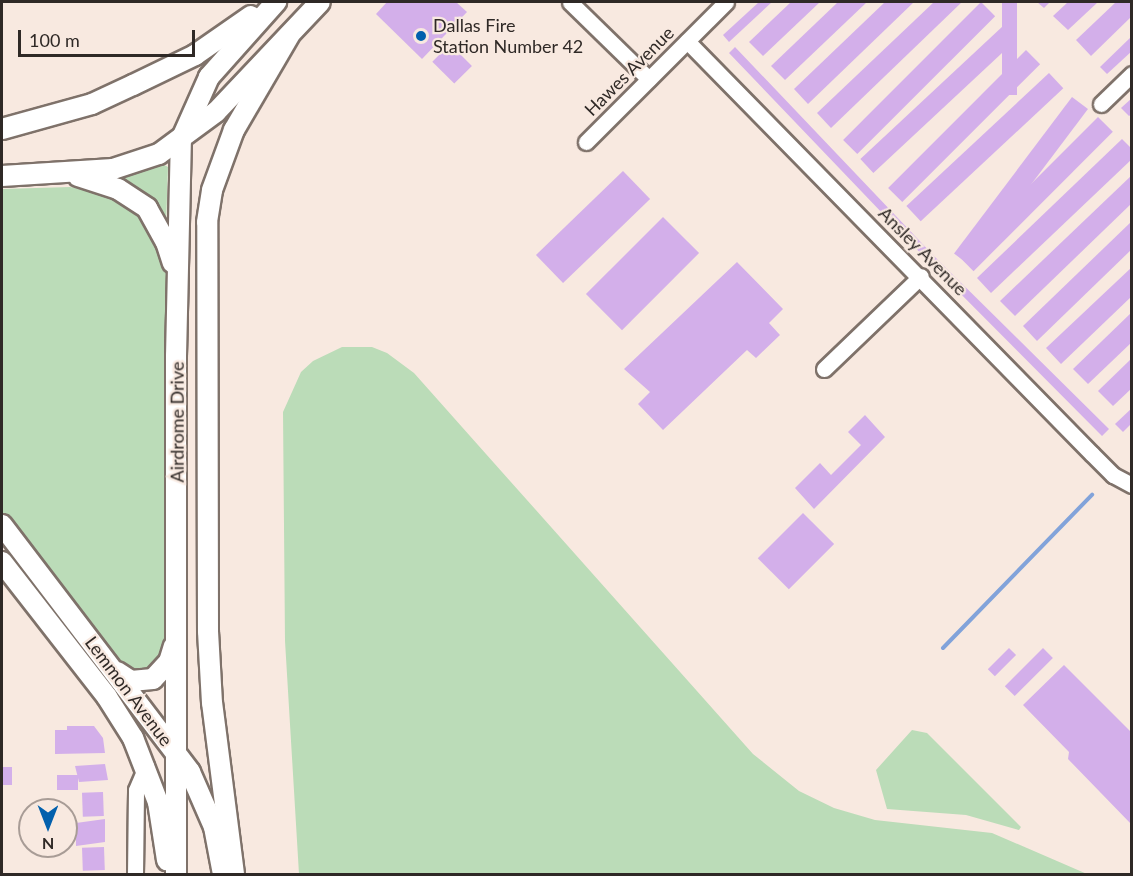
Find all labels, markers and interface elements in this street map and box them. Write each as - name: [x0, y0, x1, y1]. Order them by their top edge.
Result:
- place label: Dallas Fire Station Number 42: [433, 15, 584, 57]
- scale bar: [21, 18, 198, 56]
- street label: Hawes Avenue: [580, 22, 678, 120]
- text: 100 m: [29, 29, 80, 51]
- marker: Dallas Fire Station Number 42: [414, 29, 428, 43]
- street label: Ansley Avenue: [874, 202, 972, 300]
- street label: Airdrome Drive: [166, 362, 188, 482]
- street label: Lemmon Avenue: [81, 632, 177, 750]
- north arrow: [18, 798, 78, 858]
- text: N: [42, 835, 54, 854]

